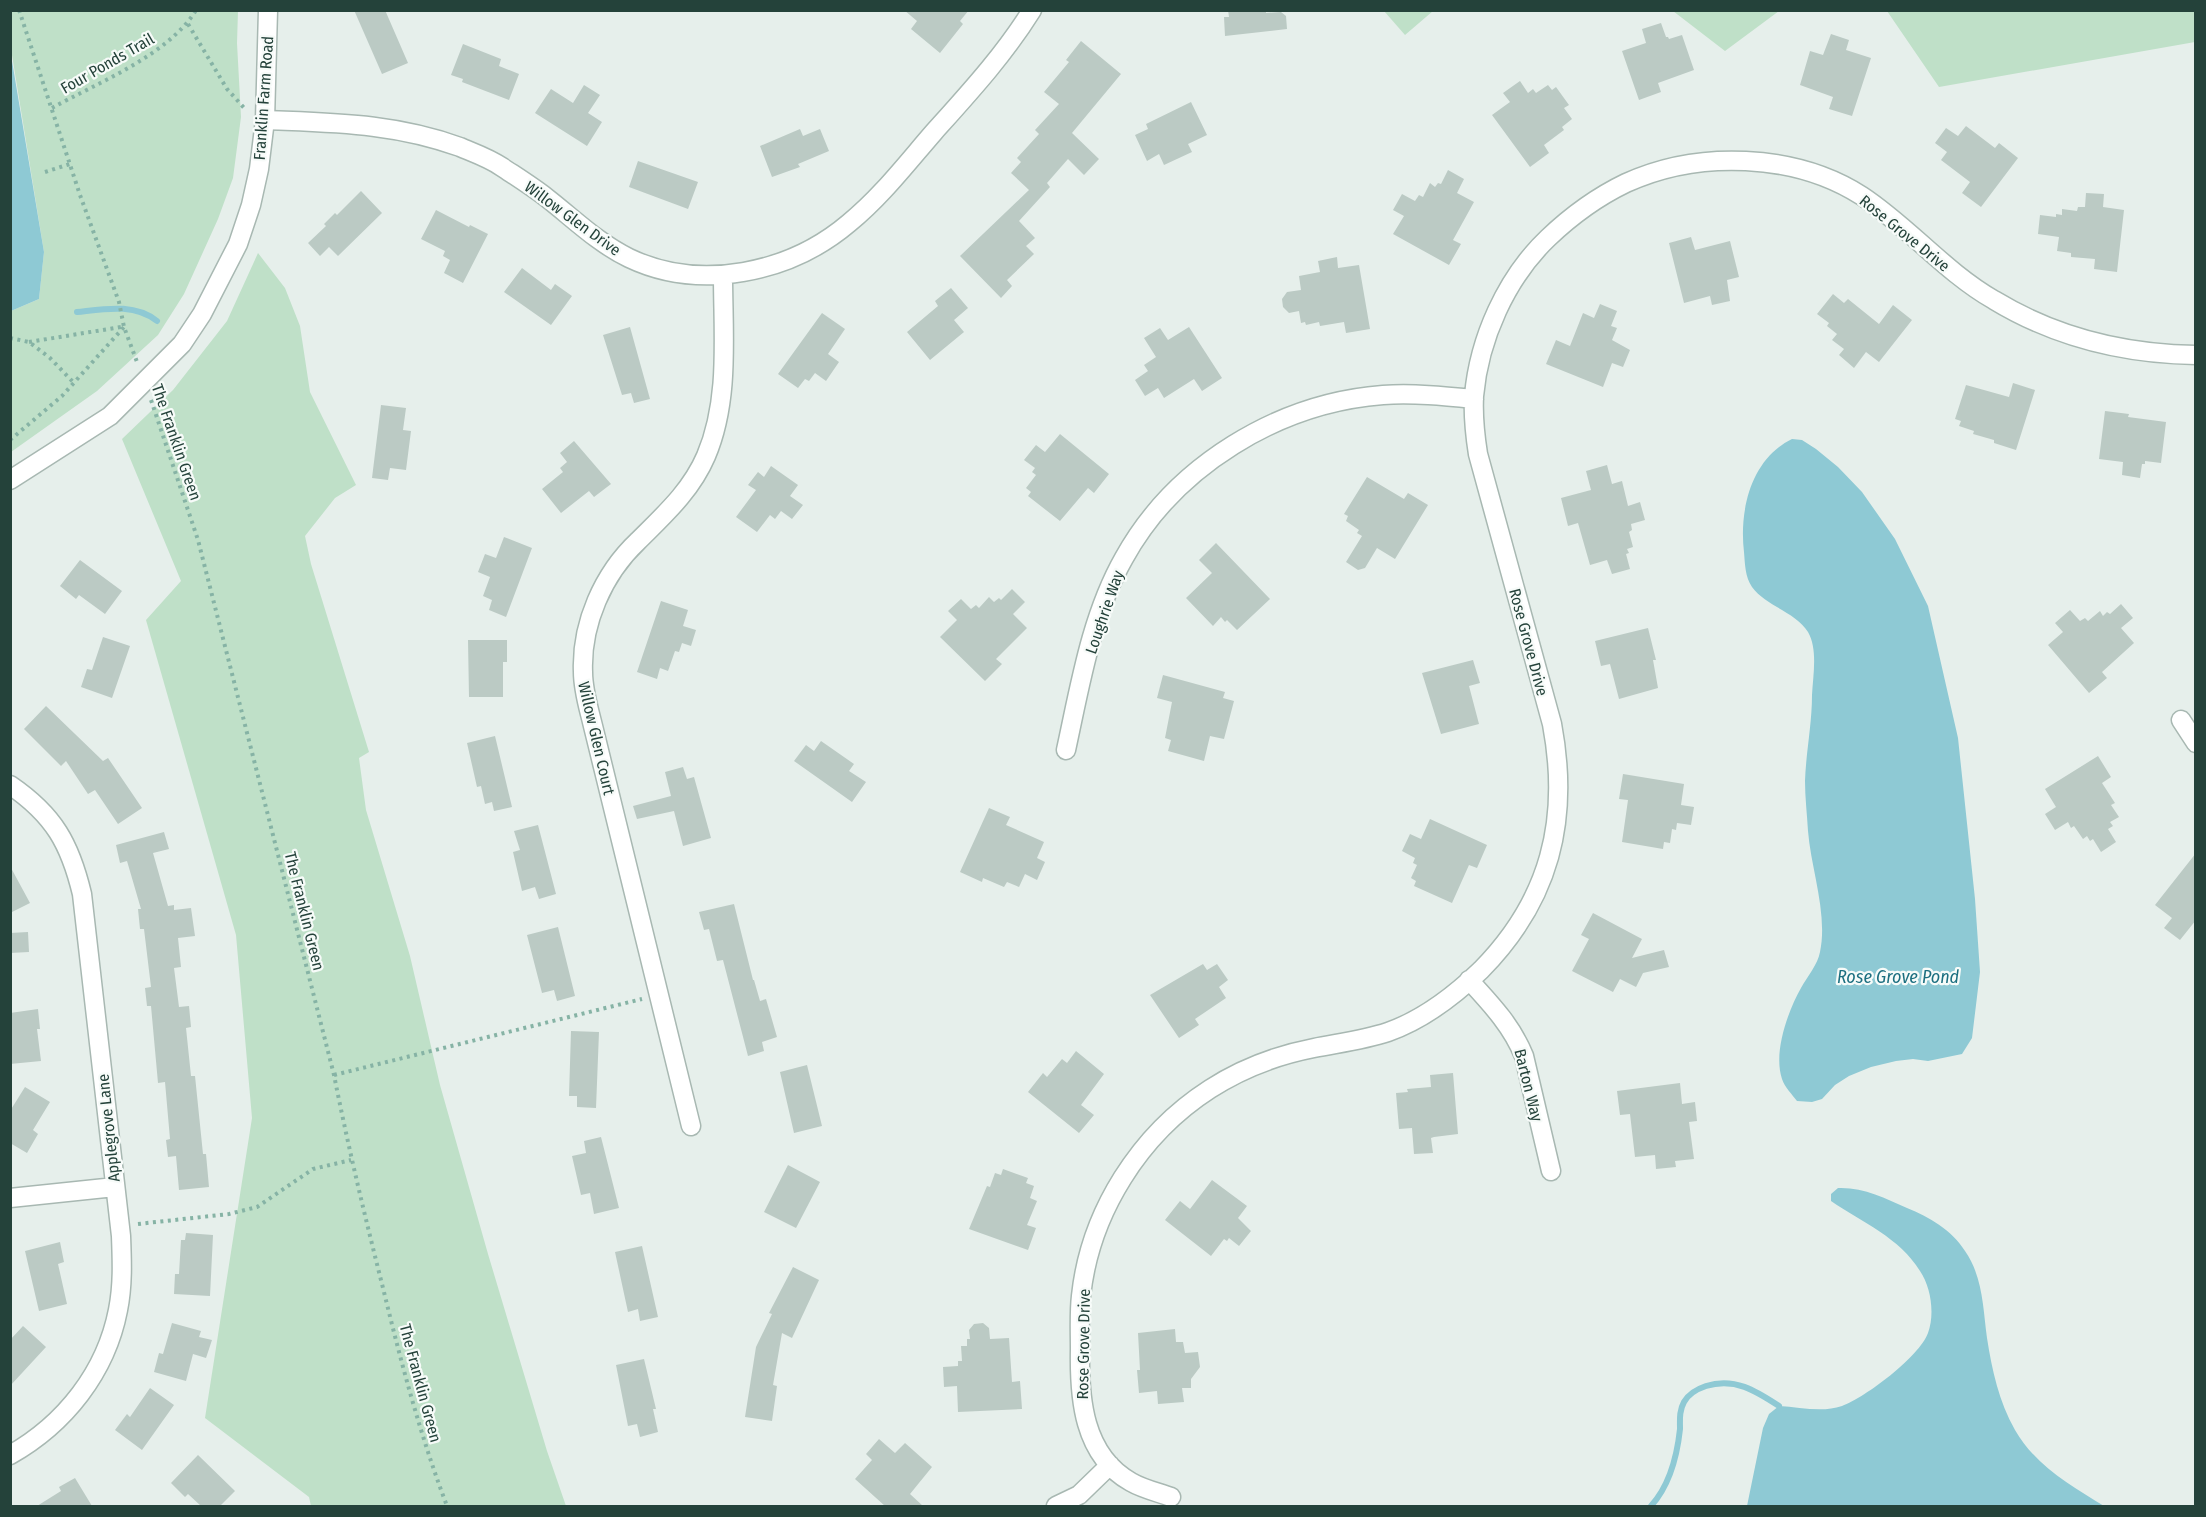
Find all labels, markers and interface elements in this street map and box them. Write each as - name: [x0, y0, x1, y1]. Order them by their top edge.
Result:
- street label: Four Ponds Trail: [57, 29, 157, 98]
- street label: Franklin Farm Road: [250, 35, 277, 161]
- street label: Willow Glen Drive: [521, 177, 625, 260]
- street label: Rose Grove Drive: [1856, 191, 1954, 276]
- street label: The Franklin Green: [148, 382, 205, 503]
- street label: Loughrie Way: [1081, 567, 1128, 656]
- street label: Rose Grove Drive: [1505, 586, 1552, 698]
- street label: Willow Glen Court: [574, 680, 619, 797]
- street label: The Franklin Green: [281, 850, 328, 972]
- water label: Rose Grove Pond: [1837, 966, 1960, 988]
- street label: Barton Way: [1510, 1047, 1547, 1124]
- street label: Applegrove Lane: [93, 1073, 124, 1183]
- street label: Rose Grove Drive: [1073, 1288, 1094, 1399]
- street label: The Franklin Green: [396, 1322, 445, 1444]

